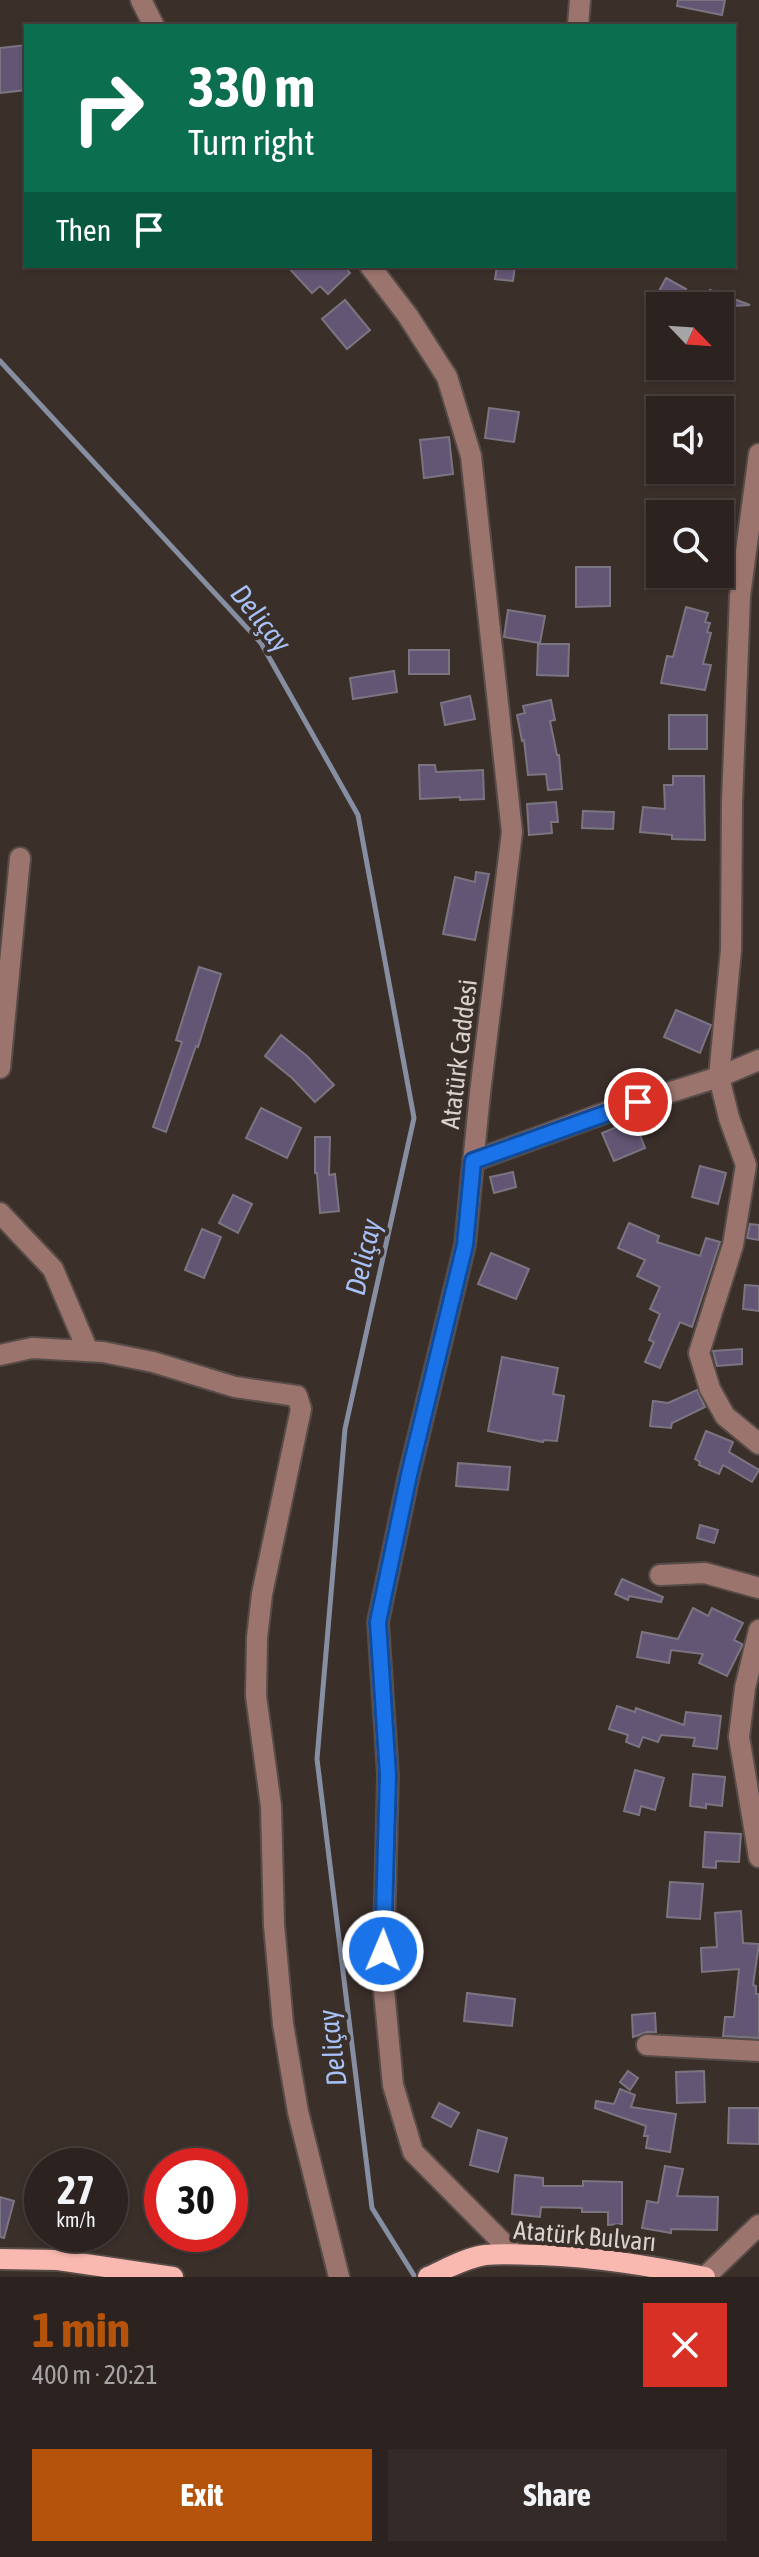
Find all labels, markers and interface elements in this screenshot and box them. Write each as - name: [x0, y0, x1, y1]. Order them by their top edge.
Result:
- text: 330 m: [188, 55, 315, 119]
- icon: right: [56, 56, 160, 160]
- text: Turn right: [188, 121, 315, 163]
- icon: arrive: [127, 208, 171, 252]
- text: Then: [56, 213, 111, 247]
- north arrow: [646, 292, 734, 380]
- map controls: [646, 292, 734, 588]
- button: sound: [646, 396, 734, 484]
- button: search: [646, 500, 734, 588]
- water label: Deliçay: [224, 578, 298, 658]
- street label: Atatürk Caddesi: [435, 978, 483, 1130]
- pin: [604, 1068, 672, 1136]
- icon: arrive: [616, 1080, 660, 1124]
- water label: Deliçay: [339, 1215, 387, 1298]
- position arrow: [341, 1909, 425, 1993]
- water label: Deliçay: [311, 2007, 353, 2088]
- speed limit sign: 30: [144, 2148, 248, 2252]
- text: 27: [57, 2167, 95, 2212]
- text: km/h: [56, 2208, 96, 2231]
- street label: Atatürk Bulvarı: [513, 2215, 657, 2257]
- text: 1 min: [32, 2302, 130, 2357]
- button: close: [643, 2303, 727, 2387]
- text: 400 m · 20:21: [32, 2360, 158, 2390]
- button: Exit: [32, 2449, 372, 2541]
- button: Share: [388, 2449, 727, 2541]

